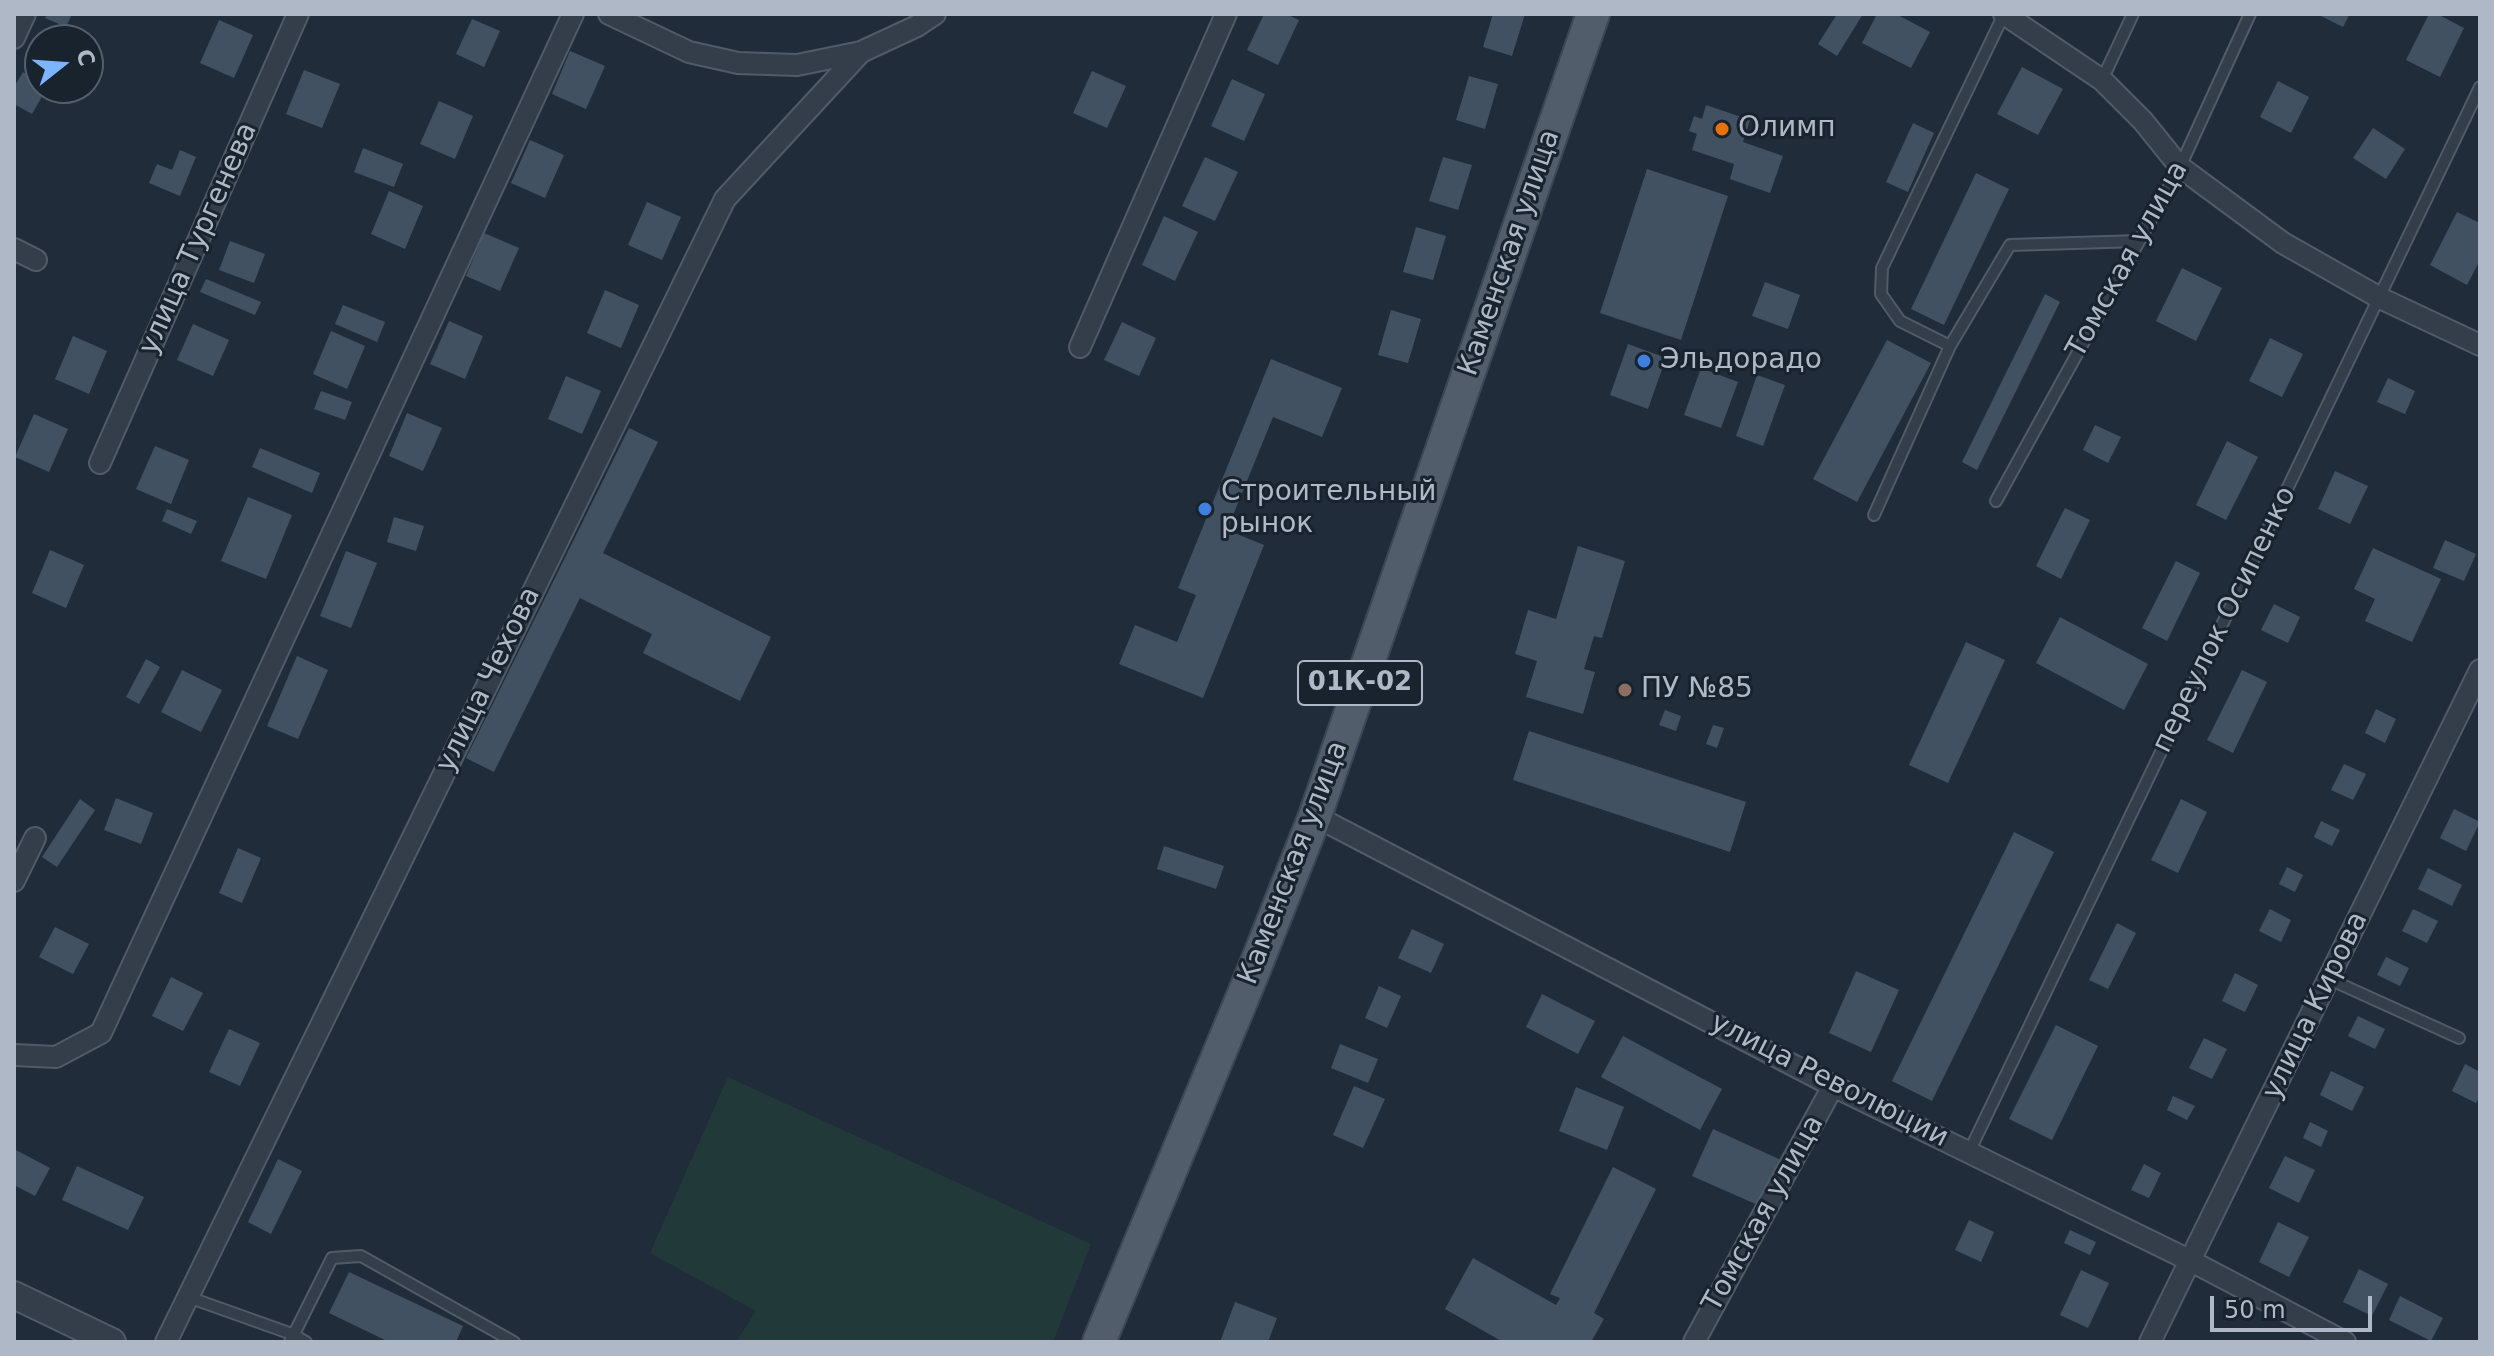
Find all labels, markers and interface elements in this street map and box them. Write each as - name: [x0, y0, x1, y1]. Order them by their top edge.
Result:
- north arrow: [24, 24, 104, 104]
- text: С: [71, 46, 100, 69]
- place label: Олимп: [1738, 112, 1836, 146]
- street label: улица Тургенева: [133, 118, 265, 360]
- marker: Олимп: [1713, 120, 1731, 138]
- street label: Каменская улица: [1452, 126, 1568, 380]
- street label: Томская улица: [2060, 156, 2196, 364]
- place label: Эльдорадо: [1660, 344, 1822, 378]
- marker: Эльдорадо: [1635, 352, 1653, 370]
- place label: Строительный рынок: [1221, 476, 1437, 542]
- street label: переулок Осипенко: [2146, 482, 2304, 758]
- marker: Строительный рынок: [1196, 500, 1214, 518]
- street label: улица Чехова: [430, 582, 548, 778]
- road number: 01К-02: [1298, 661, 1422, 705]
- place label: ПУ №85: [1641, 673, 1753, 707]
- marker: ПУ №85: [1616, 681, 1634, 699]
- street label: Каменская улица: [1232, 737, 1356, 989]
- street label: улица Кирова: [2256, 907, 2376, 1105]
- street label: улица Революции: [1704, 1006, 1954, 1156]
- street label: Томская улица: [1696, 1110, 1832, 1318]
- scale bar: [2214, 1280, 2376, 1330]
- text: 50 m: [2224, 1296, 2286, 1324]

